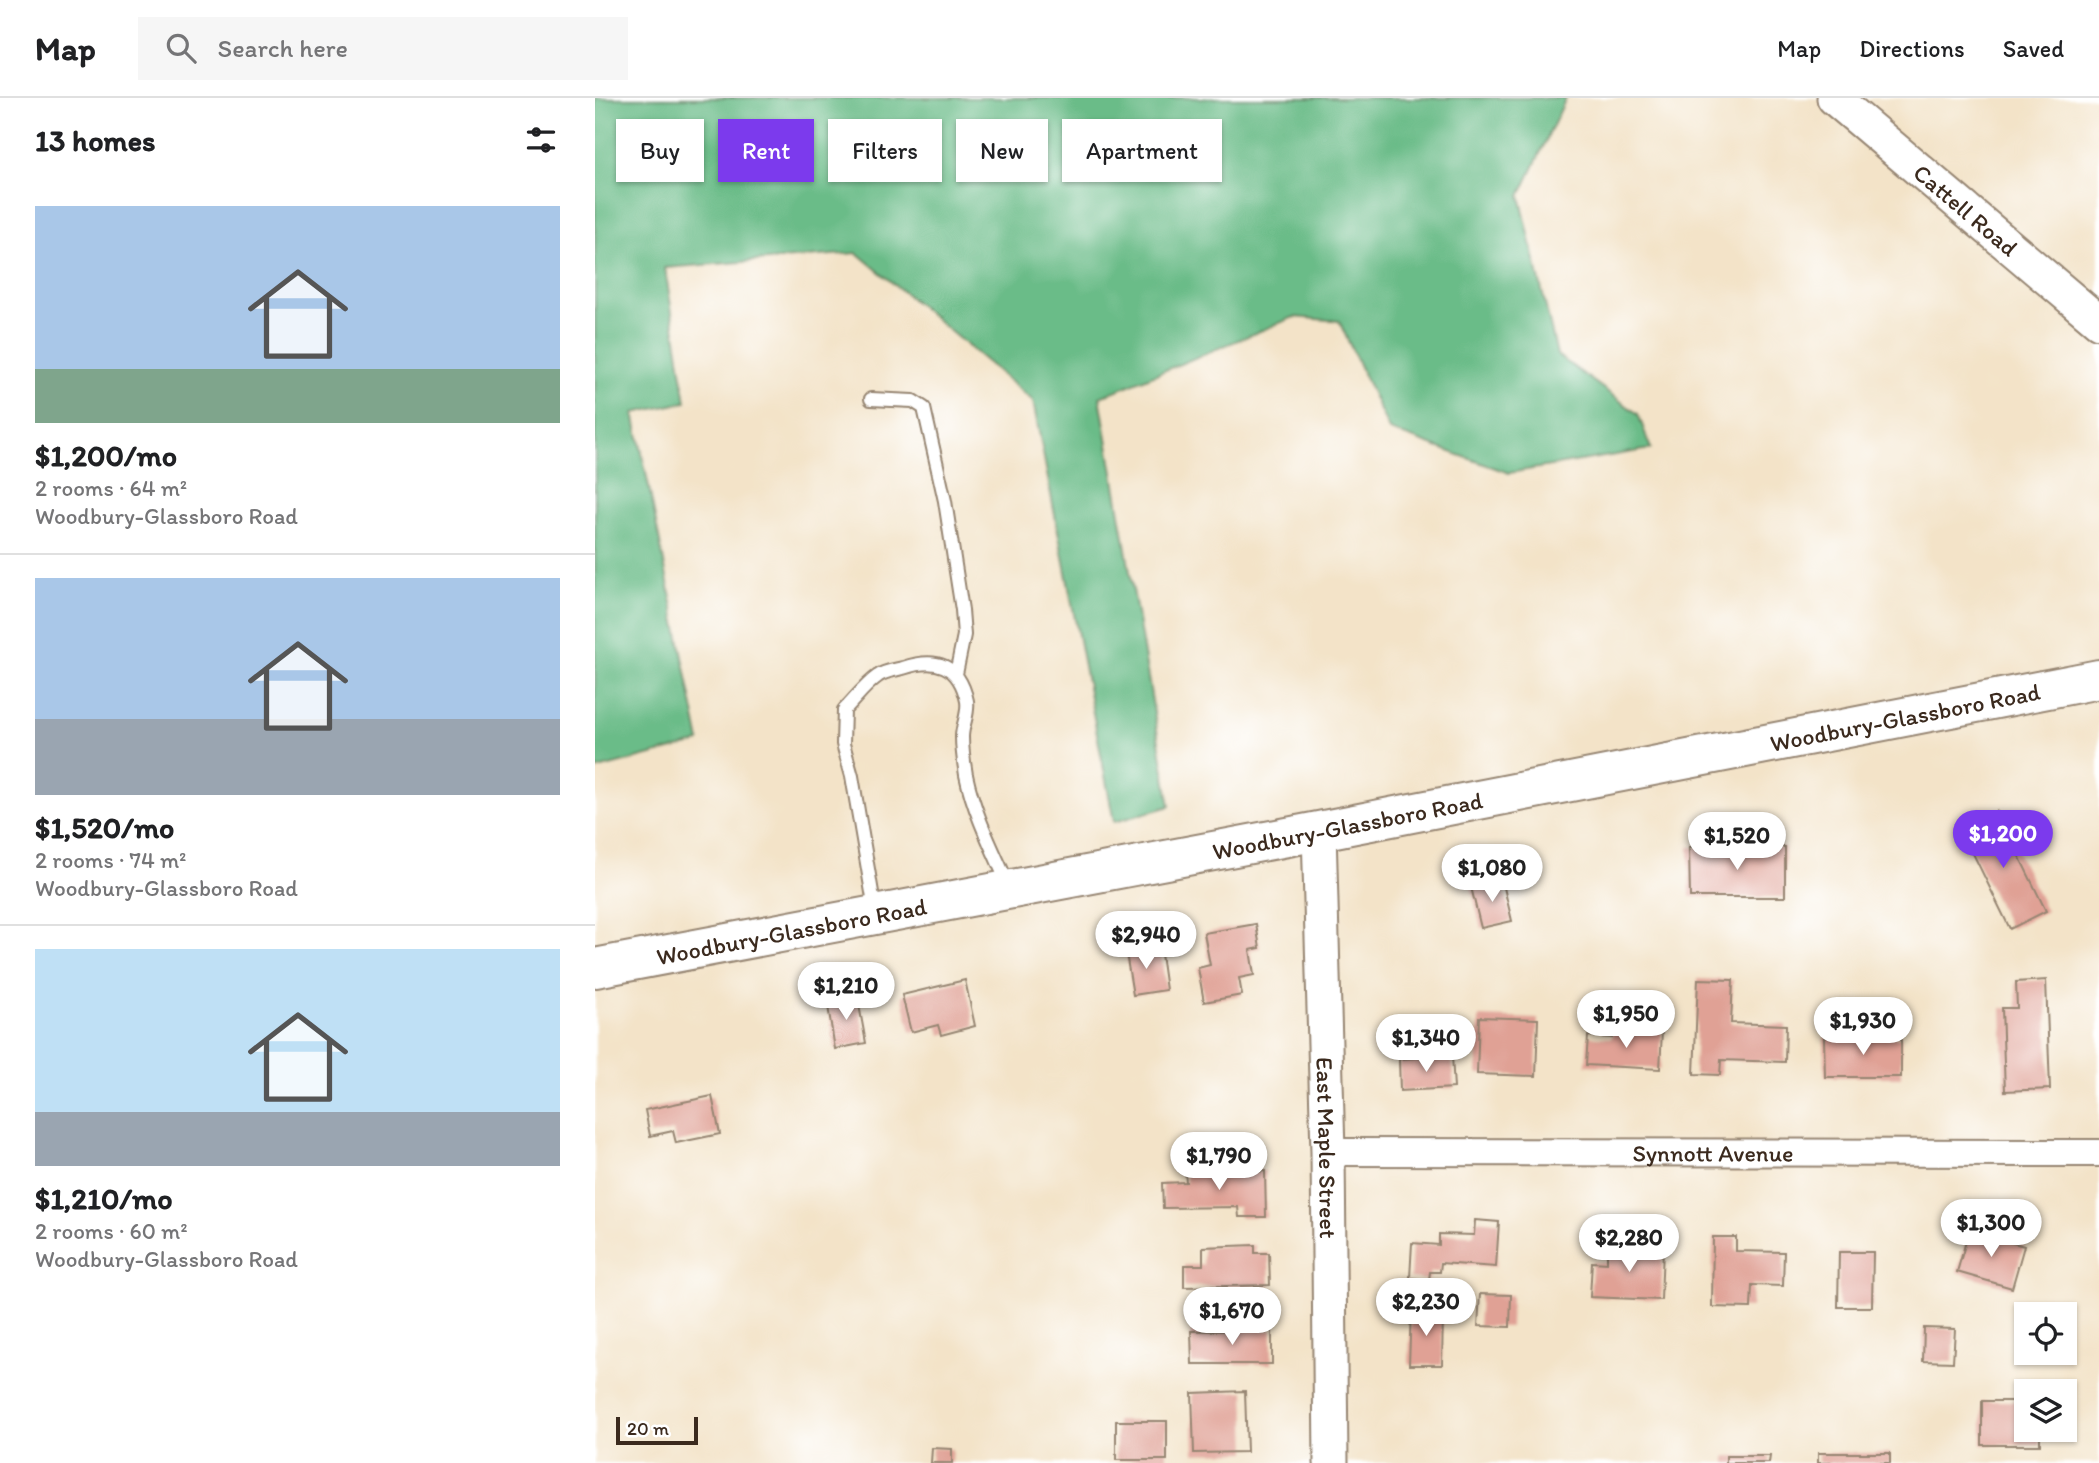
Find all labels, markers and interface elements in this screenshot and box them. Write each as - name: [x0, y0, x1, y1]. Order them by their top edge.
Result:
- search box: [138, 17, 628, 80]
- text: Map: [35, 29, 96, 68]
- icon: search: [162, 29, 200, 67]
- text: Search here: [218, 32, 348, 64]
- text: Map: [1777, 34, 1821, 63]
- text: Directions: [1859, 34, 1965, 63]
- text: Saved: [2003, 34, 2064, 63]
- chip: Buy: [616, 119, 704, 182]
- chip: Rent: [718, 119, 814, 182]
- chip: Filters: [828, 119, 942, 182]
- chip: New: [956, 119, 1048, 182]
- chip: Apartment: [1062, 119, 1222, 182]
- icon: filters: [522, 121, 560, 159]
- text: 13 homes: [35, 122, 155, 159]
- street label: Cattell Road: [1908, 157, 2024, 262]
- icon: home: [235, 251, 361, 377]
- text: $1,200/mo: [35, 437, 177, 474]
- text: 2 rooms · 64 m²: [35, 474, 187, 502]
- text: Woodbury-Glassboro Road: [35, 502, 298, 530]
- icon: home: [235, 623, 361, 749]
- street label: Woodbury-Glassboro Road: [1768, 676, 2043, 757]
- street label: Woodbury-Glassboro Road: [1210, 785, 1485, 865]
- text: $1,520/mo: [35, 809, 174, 846]
- pin: $1,200: [1946, 810, 2060, 870]
- pin: $1,520: [1680, 812, 1794, 872]
- text: $1,200: [1969, 819, 2037, 847]
- text: $1,520: [1704, 821, 1770, 849]
- pin: $1,080: [1435, 844, 1549, 904]
- text: 2 rooms · 74 m²: [35, 846, 187, 874]
- text: $1,080: [1458, 853, 1526, 881]
- text: Woodbury-Glassboro Road: [35, 874, 298, 902]
- street label: Woodbury-Glassboro Road: [654, 891, 929, 971]
- pin: $2,940: [1089, 912, 1203, 971]
- text: $2,940: [1111, 920, 1181, 948]
- pin: $1,210: [789, 962, 903, 1022]
- text: $1,210: [814, 971, 878, 999]
- pin: $1,950: [1569, 990, 1683, 1050]
- icon: home: [235, 994, 361, 1120]
- pin: $1,930: [1806, 998, 1920, 1057]
- text: $1,950: [1593, 999, 1659, 1027]
- text: $1,930: [1830, 1006, 1896, 1034]
- pin: $1,340: [1369, 1014, 1483, 1074]
- text: $1,340: [1392, 1023, 1460, 1051]
- street label: East Maple Street: [1311, 1057, 1343, 1239]
- pin: $1,790: [1162, 1132, 1276, 1192]
- street label: Synnott Avenue: [1632, 1138, 1794, 1167]
- text: $1,790: [1186, 1141, 1252, 1169]
- text: $1,210/mo: [35, 1180, 173, 1217]
- pin: $1,300: [1934, 1200, 2048, 1259]
- text: $1,300: [1957, 1208, 2025, 1236]
- pin: $2,280: [1572, 1214, 1686, 1274]
- text: 2 rooms · 60 m²: [35, 1217, 188, 1245]
- text: $2,280: [1595, 1223, 1663, 1251]
- text: Woodbury-Glassboro Road: [35, 1245, 298, 1273]
- pin: $2,230: [1369, 1278, 1483, 1338]
- text: $2,230: [1392, 1287, 1460, 1315]
- pin: $1,670: [1175, 1288, 1289, 1347]
- text: $1,670: [1199, 1296, 1265, 1324]
- map controls: [2014, 1302, 2077, 1442]
- button: locate: [2014, 1302, 2077, 1365]
- button: layers: [2014, 1379, 2077, 1442]
- scale bar: [616, 1414, 698, 1446]
- text: 20 m: [627, 1417, 669, 1440]

